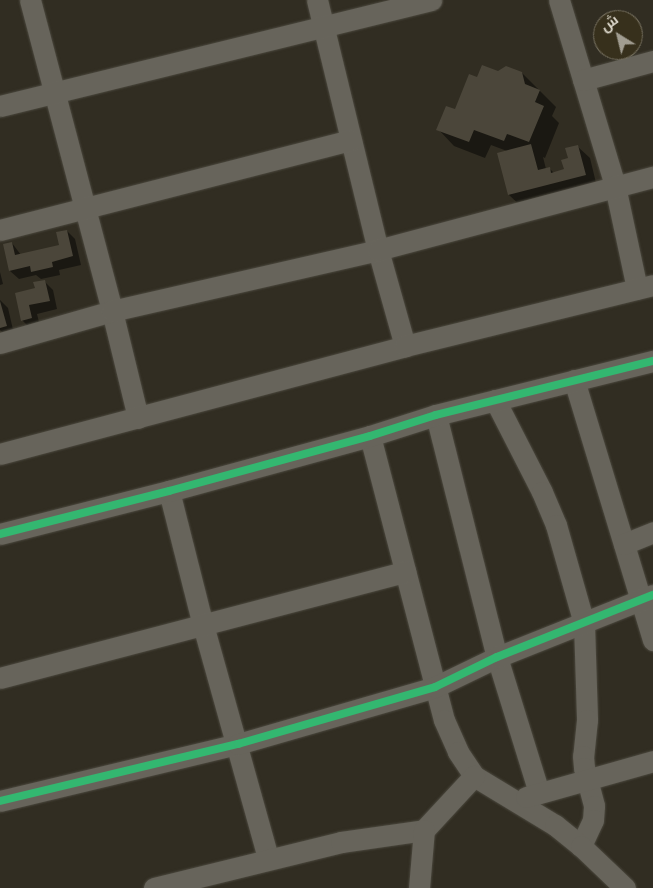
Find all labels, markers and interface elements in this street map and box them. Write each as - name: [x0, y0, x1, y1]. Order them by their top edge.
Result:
- north arrow: [593, 10, 643, 60]
- text: ش: [597, 11, 622, 35]

